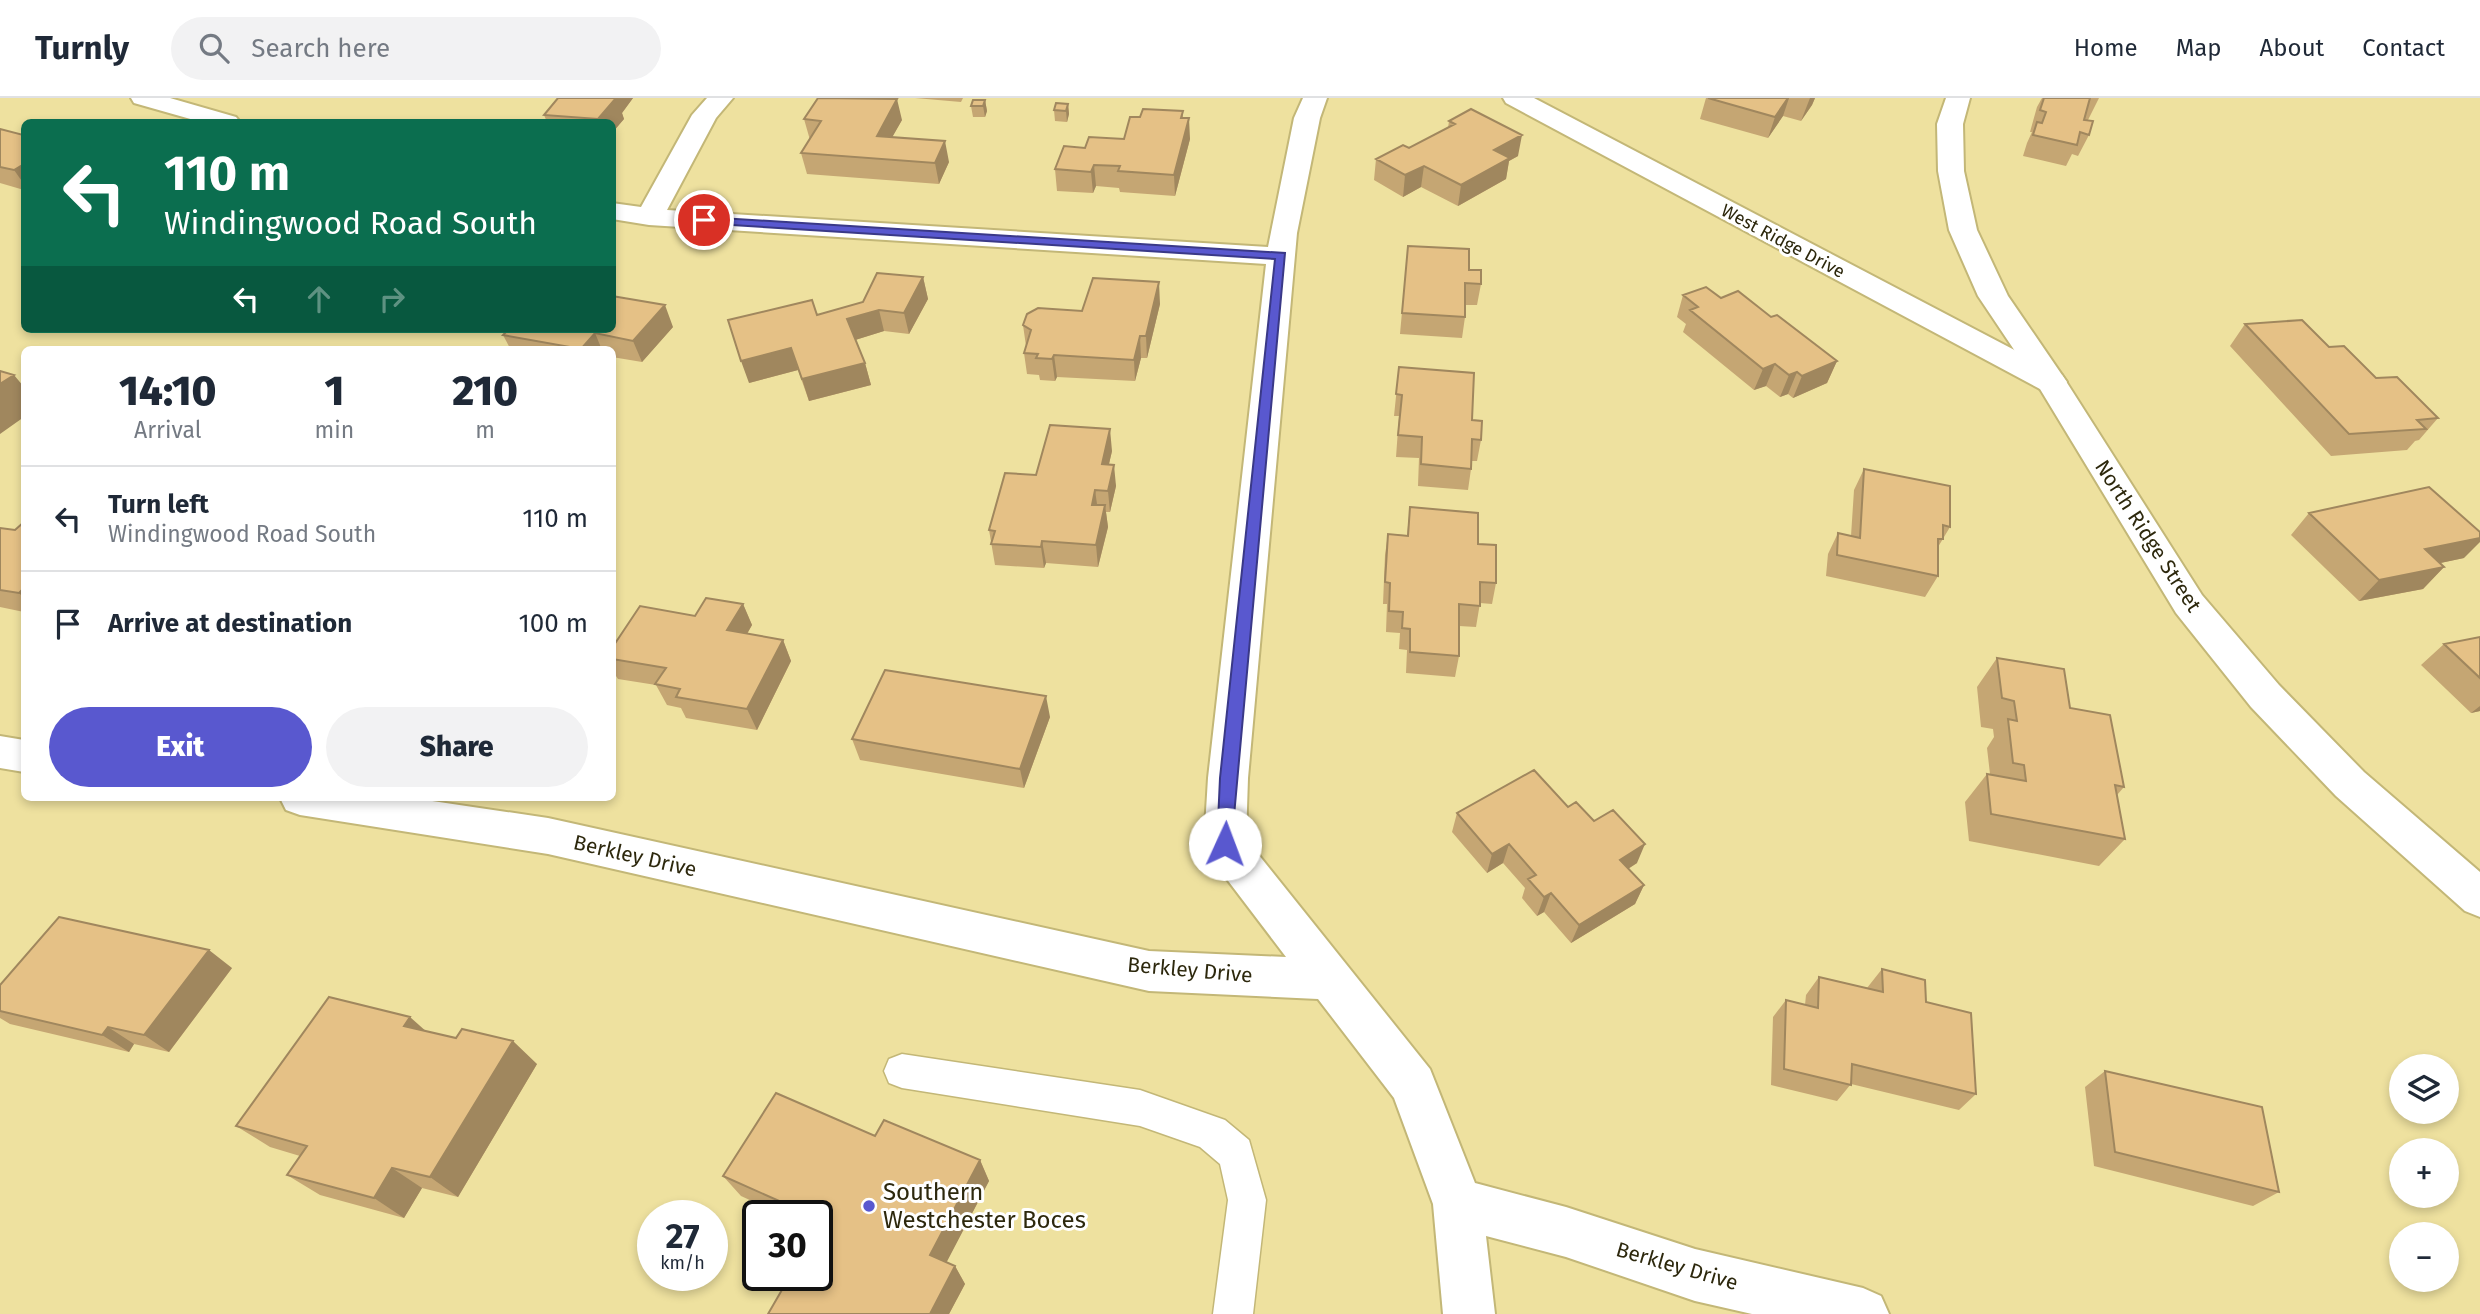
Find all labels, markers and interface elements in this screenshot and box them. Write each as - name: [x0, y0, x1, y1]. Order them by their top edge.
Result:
- search box: [171, 17, 661, 80]
- text: Turnly: [35, 28, 129, 68]
- icon: search: [195, 29, 233, 67]
- text: Search here: [251, 33, 390, 64]
- text: Home: [2074, 34, 2138, 62]
- text: Map: [2176, 34, 2222, 62]
- text: About: [2260, 34, 2324, 62]
- text: Contact: [2362, 34, 2445, 62]
- text: 110 m: [164, 144, 290, 203]
- icon: left: [49, 147, 140, 238]
- pin: [674, 190, 734, 250]
- street label: West Ridge Drive: [1717, 199, 1849, 283]
- icon: arrive: [685, 201, 723, 239]
- text: Windingwood Road South: [164, 204, 537, 242]
- icon: left: [227, 280, 265, 318]
- icon: ahead: [300, 280, 338, 318]
- icon: right: [373, 280, 411, 318]
- text: 14:10: [119, 366, 217, 416]
- text: 1: [324, 366, 344, 416]
- text: 210: [452, 366, 518, 416]
- text: Arrival: [134, 416, 201, 444]
- text: min: [314, 416, 354, 444]
- text: m: [475, 416, 495, 444]
- street label: North Ridge Street: [2089, 455, 2207, 617]
- text: Turn left: [108, 489, 209, 520]
- icon: left: [49, 500, 87, 538]
- text: 110 m: [522, 503, 588, 534]
- text: Windingwood Road South: [108, 520, 376, 548]
- icon: arrive: [49, 605, 87, 643]
- text: Arrive at destination: [108, 608, 352, 639]
- text: 100 m: [519, 608, 588, 639]
- button: Exit: [49, 707, 312, 787]
- button: Share: [326, 707, 588, 787]
- position arrow: [1188, 807, 1262, 881]
- street label: Berkley Drive: [571, 829, 699, 883]
- street label: Berkley Drive: [1126, 952, 1254, 988]
- map controls: [2389, 1054, 2459, 1292]
- button: layers: [2389, 1054, 2459, 1124]
- button: +: [2389, 1138, 2459, 1208]
- place label: Southern Westchester Boces: [883, 1178, 1086, 1234]
- marker: Southern Westchester Boces: [861, 1198, 877, 1214]
- speed limit sign: 30: [742, 1200, 833, 1291]
- text: 27: [665, 1215, 700, 1257]
- button: −: [2389, 1222, 2459, 1292]
- street label: Berkley Drive: [1613, 1236, 1741, 1296]
- text: km/h: [660, 1252, 705, 1274]

